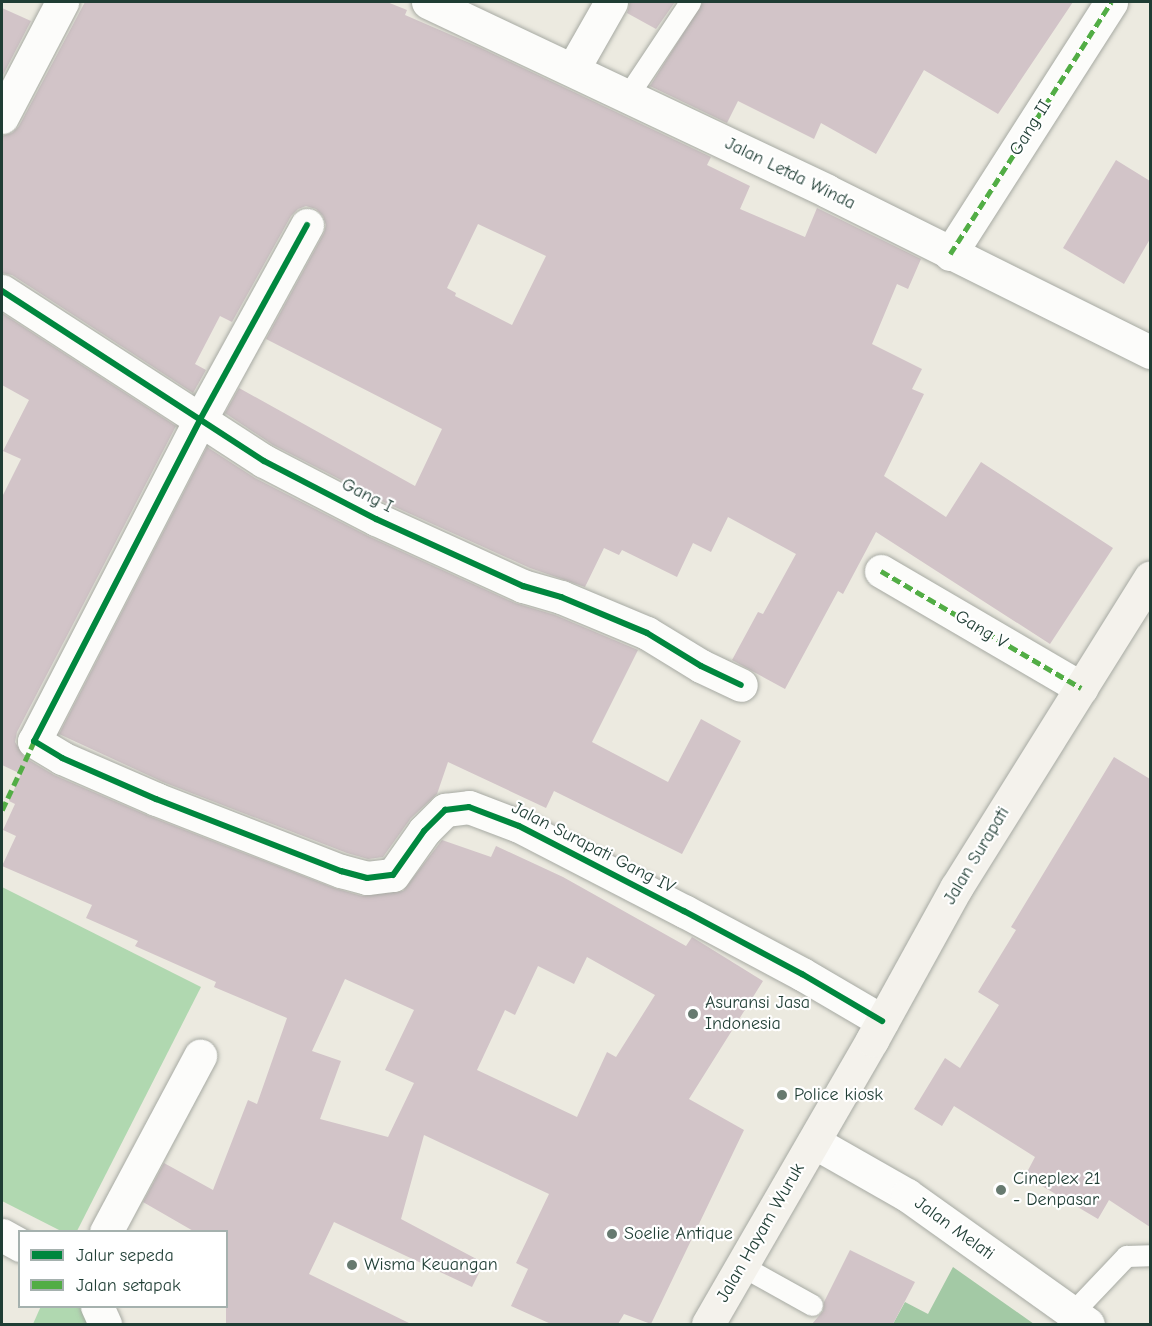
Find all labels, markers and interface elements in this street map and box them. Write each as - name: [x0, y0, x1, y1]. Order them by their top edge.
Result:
- street label: Gang II: [1005, 96, 1057, 160]
- street label: Jalan Letda Winda: [721, 133, 859, 215]
- street label: Gang I: [338, 474, 396, 518]
- street label: Gang V: [951, 606, 1011, 654]
- street label: Jalan Surapati Gang IV: [508, 797, 678, 899]
- street label: Jalan Surapati: [939, 803, 1015, 909]
- place label: Asuransi Jasa Indonesia: [705, 993, 810, 1036]
- marker: Asuransi Jasa Indonesia: [686, 1007, 700, 1021]
- place label: Police kiosk: [794, 1084, 883, 1106]
- marker: Police kiosk: [775, 1088, 789, 1102]
- street label: Jalan Hayam Wuruk: [712, 1160, 810, 1306]
- place label: Cineplex 21 - Denpasar: [1013, 1169, 1101, 1212]
- marker: Cineplex 21 - Denpasar: [994, 1183, 1008, 1197]
- street label: Jalan Melati: [910, 1193, 998, 1265]
- place label: Soelie Antique: [624, 1223, 733, 1245]
- marker: Soelie Antique: [605, 1227, 619, 1241]
- legend: [18, 1230, 228, 1308]
- text: Jalur sepeda: [76, 1245, 174, 1266]
- place label: Wisma Keuangan: [364, 1254, 498, 1276]
- marker: Wisma Keuangan: [345, 1258, 359, 1272]
- text: Jalan setapak: [76, 1275, 181, 1296]

